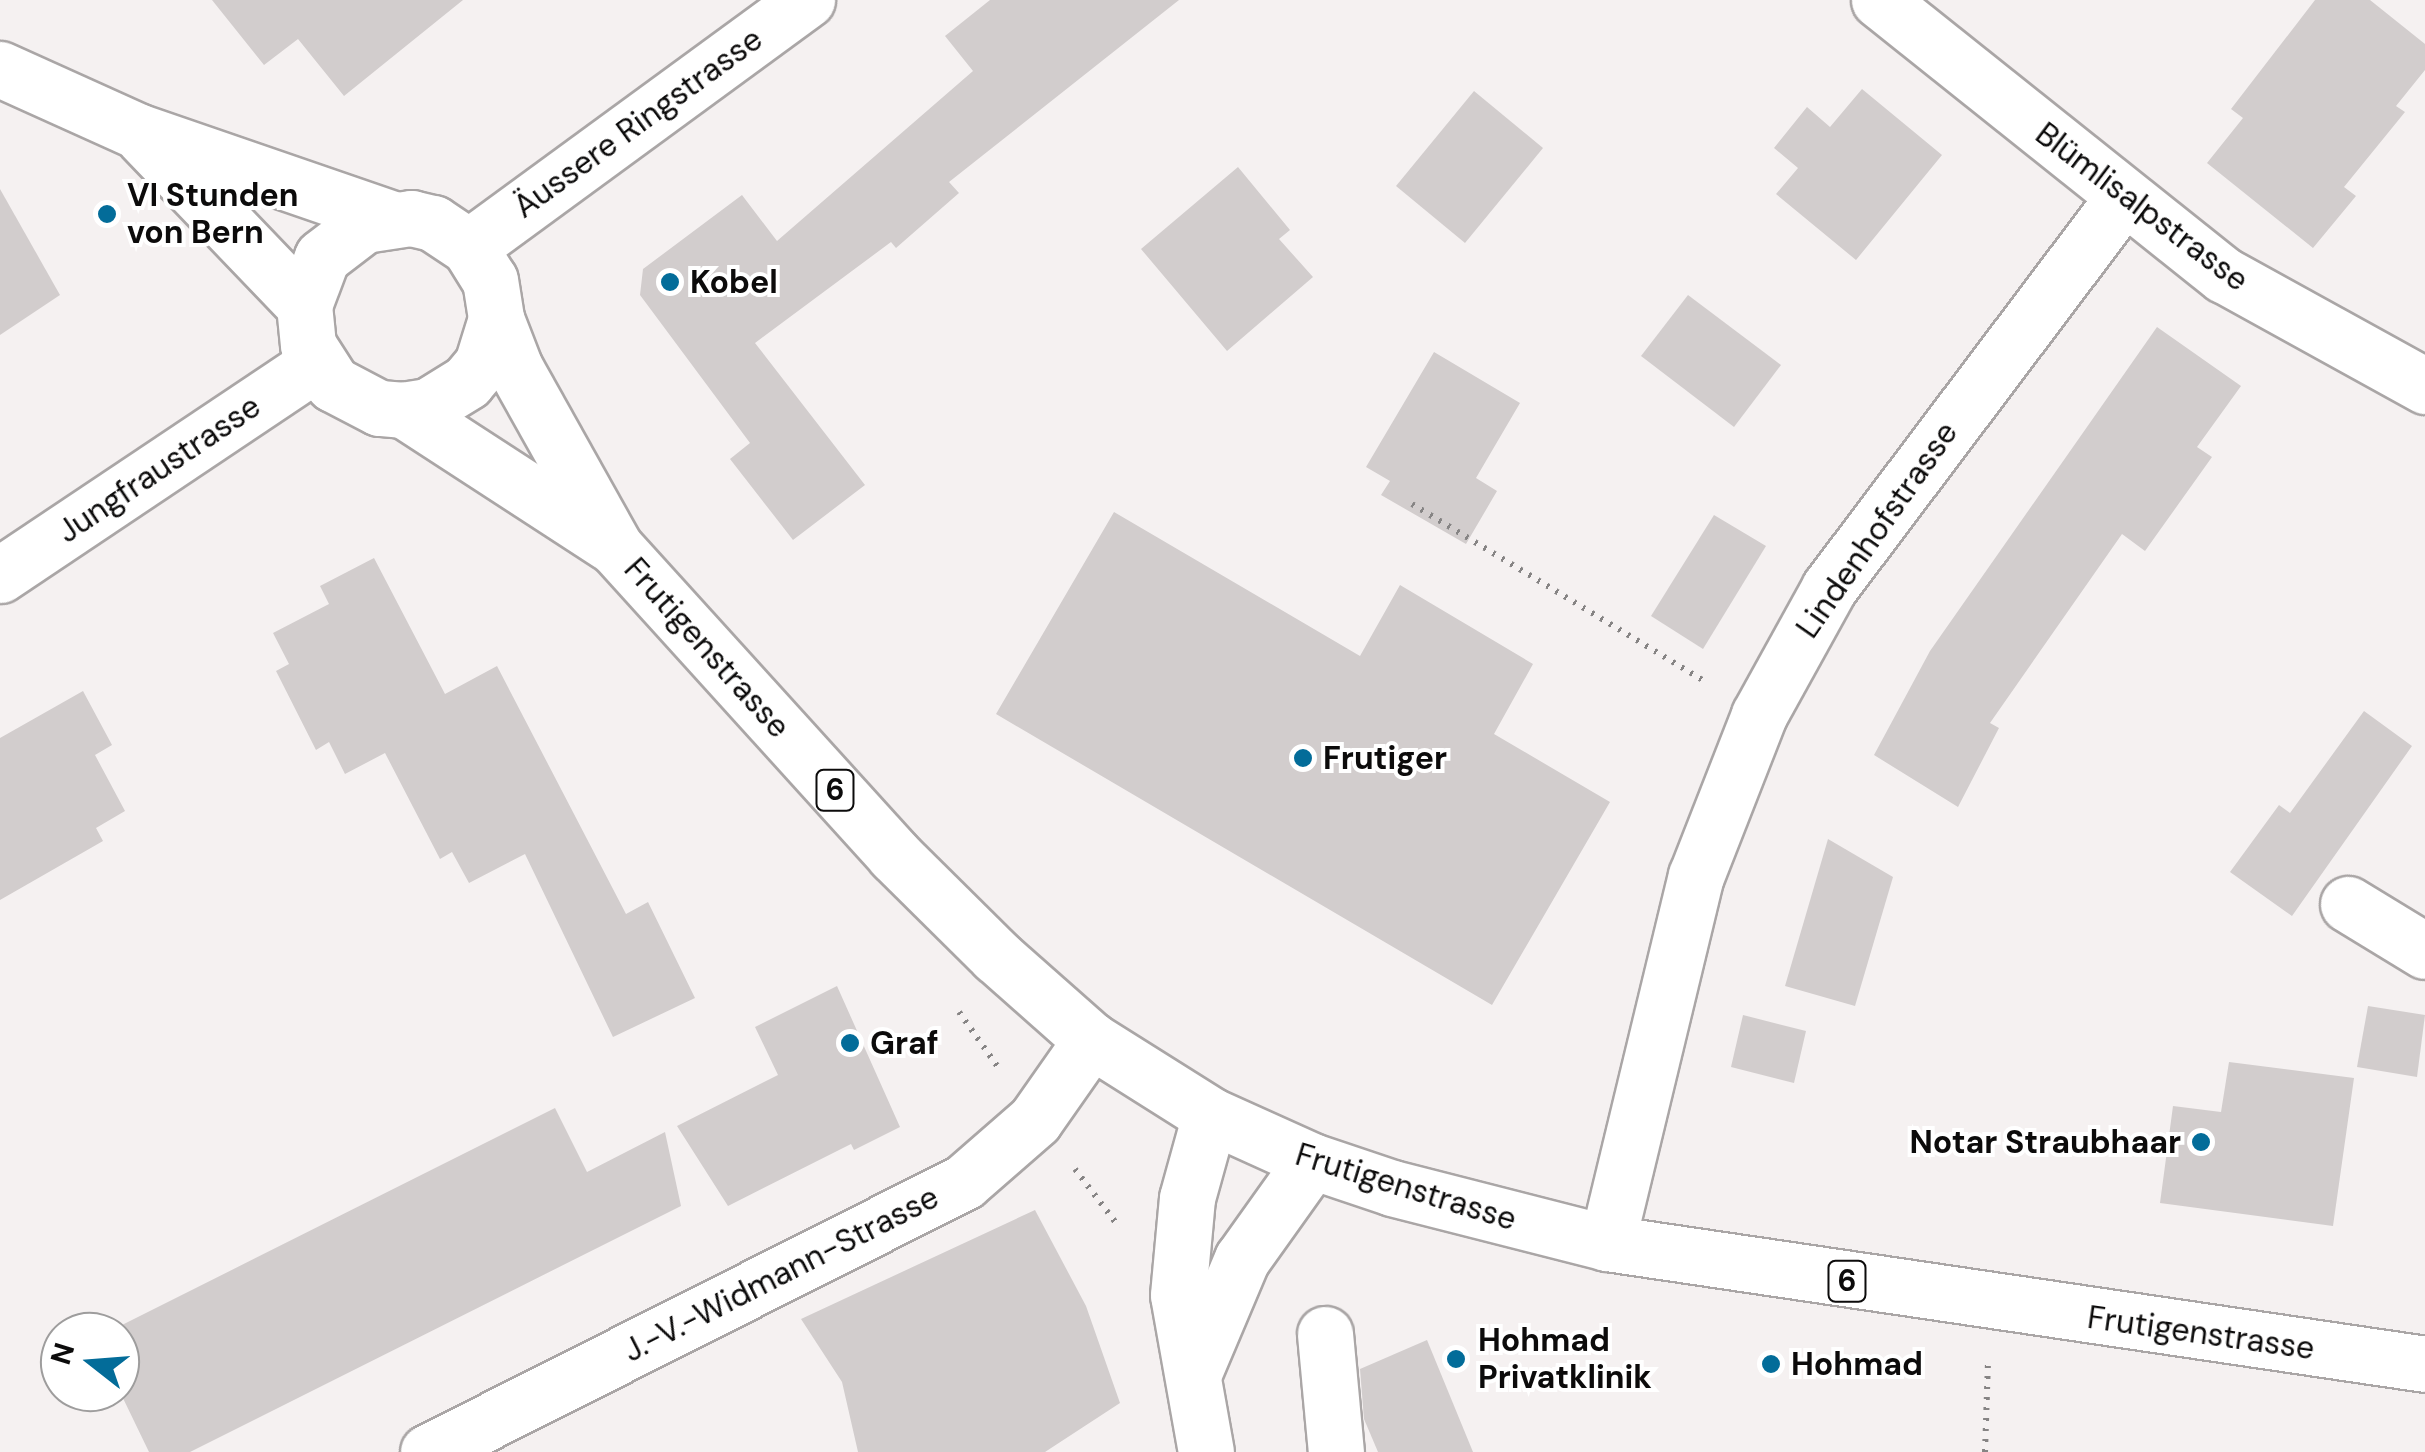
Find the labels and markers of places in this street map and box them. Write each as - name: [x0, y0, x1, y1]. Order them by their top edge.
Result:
- place label: VI Stunden von Bern: [127, 177, 298, 252]
- marker: VI Stunden von Bern: [96, 203, 118, 225]
- place label: Kobel: [690, 263, 778, 301]
- marker: Kobel: [659, 271, 681, 293]
- place label: Frutiger: [1323, 739, 1447, 777]
- marker: Frutiger: [1292, 747, 1314, 769]
- place label: Graf: [870, 1024, 939, 1062]
- marker: Graf: [839, 1032, 861, 1054]
- place label: Notar Straubhaar: [1910, 1123, 2181, 1161]
- marker: Notar Straubhaar: [2190, 1131, 2212, 1153]
- place label: Hohmad Privatklinik: [1478, 1322, 1652, 1397]
- place label: Hohmad: [1791, 1345, 1923, 1383]
- marker: Hohmad Privatklinik: [1443, 1346, 1469, 1372]
- marker: Hohmad: [1760, 1353, 1782, 1375]

